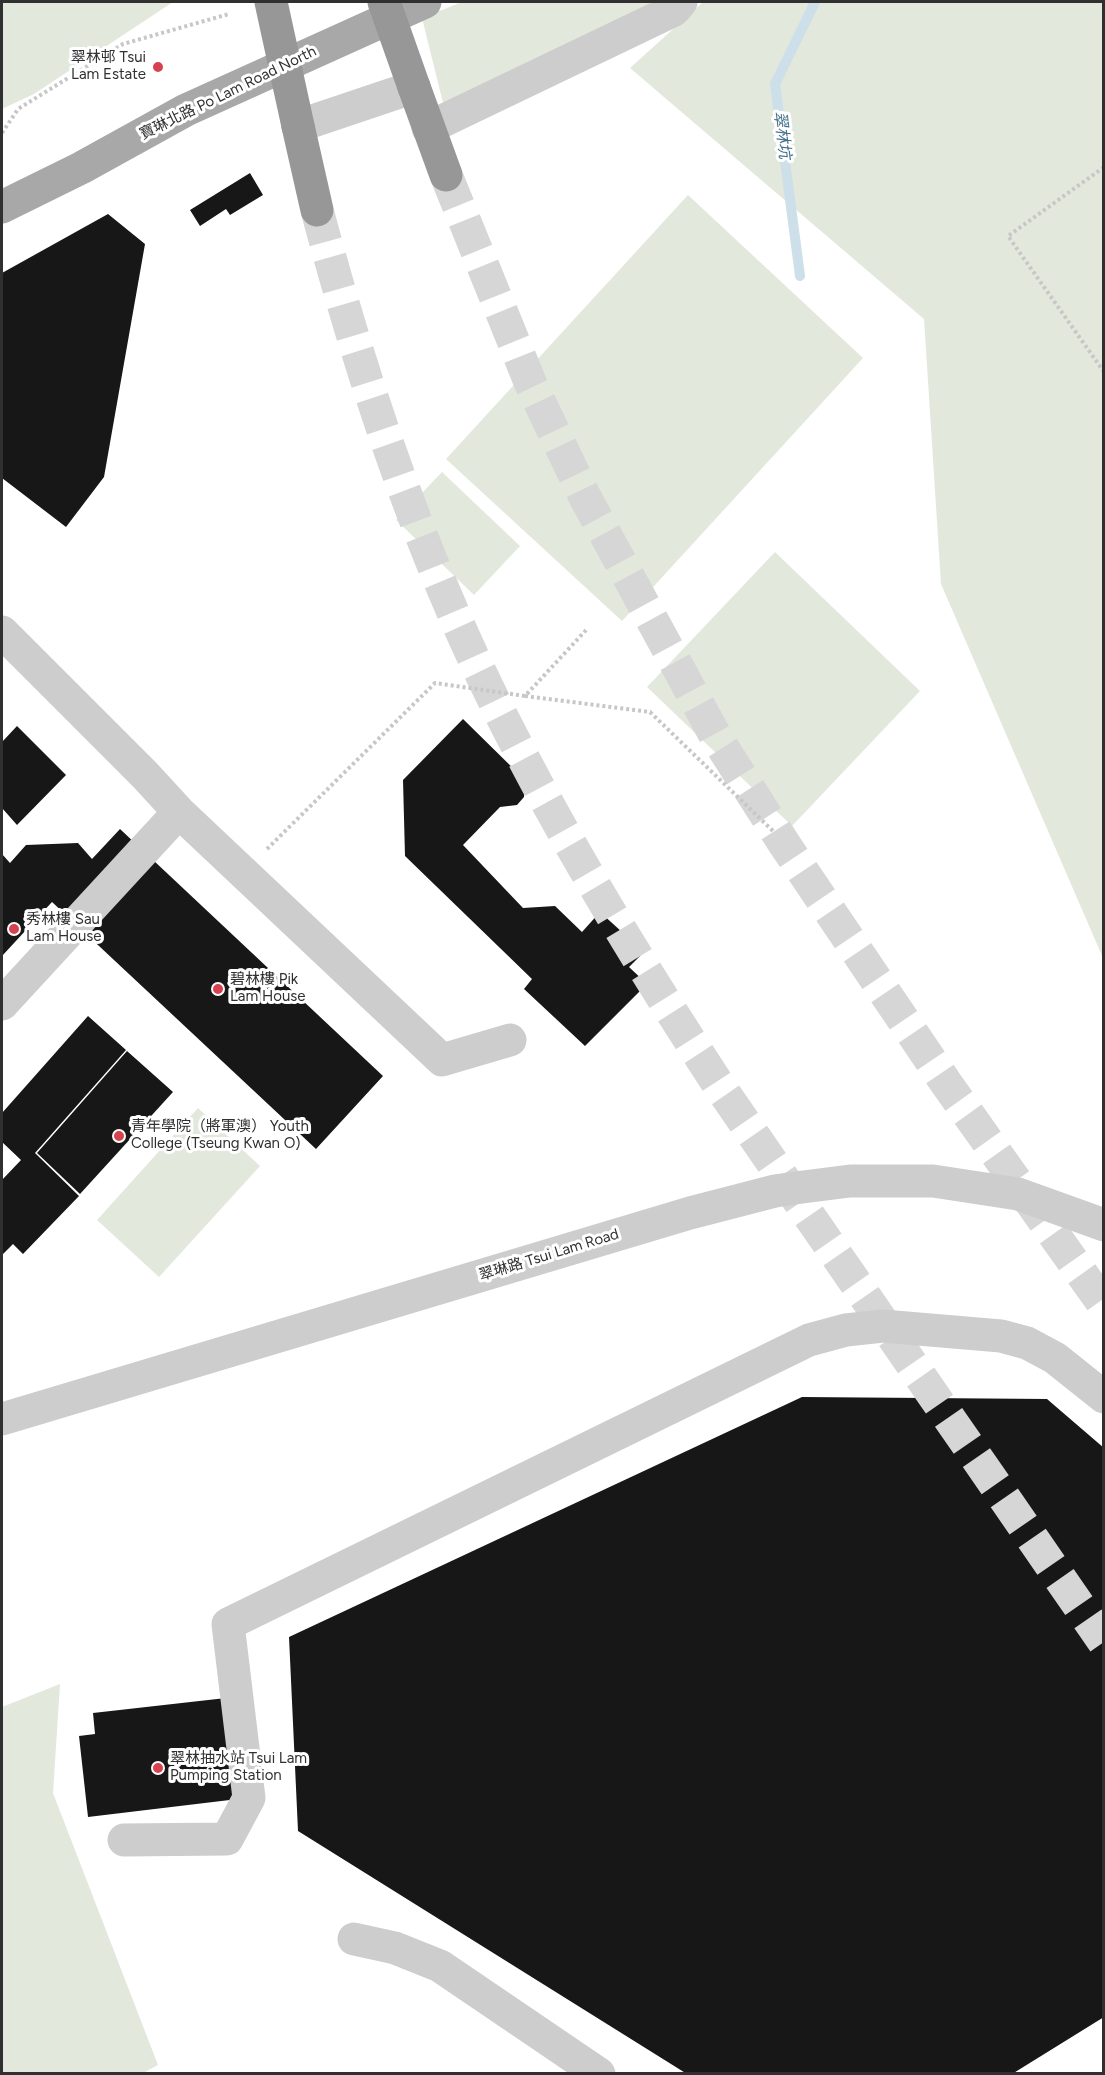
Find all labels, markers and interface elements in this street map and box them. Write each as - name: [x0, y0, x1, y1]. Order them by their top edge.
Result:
- street label: 寶琳北路 Po Lam Road North: [137, 42, 319, 144]
- place label: 翠林邨 Tsui Lam Estate: [71, 49, 146, 84]
- marker: 翠林邨 Tsui Lam Estate: [151, 60, 165, 74]
- water label: 翠林坑: [770, 110, 794, 160]
- place label: 秀林樓 Sau Lam House: [26, 911, 101, 946]
- marker: 秀林樓 Sau Lam House: [7, 922, 21, 936]
- place label: 碧林樓 Pik Lam House: [230, 971, 305, 1006]
- marker: 碧林樓 Pik Lam House: [211, 982, 225, 996]
- place label: 青年學院（將軍澳） Youth College (Tseung Kwan O): [131, 1118, 309, 1153]
- marker: 青年學院（將軍澳） Youth College (Tseung Kwan O): [112, 1129, 126, 1143]
- street label: 翠琳路 Tsui Lam Road: [477, 1225, 621, 1285]
- place label: 翠林抽水站 Tsui Lam Pumping Station: [170, 1750, 307, 1785]
- marker: 翠林抽水站 Tsui Lam Pumping Station: [151, 1761, 165, 1775]

